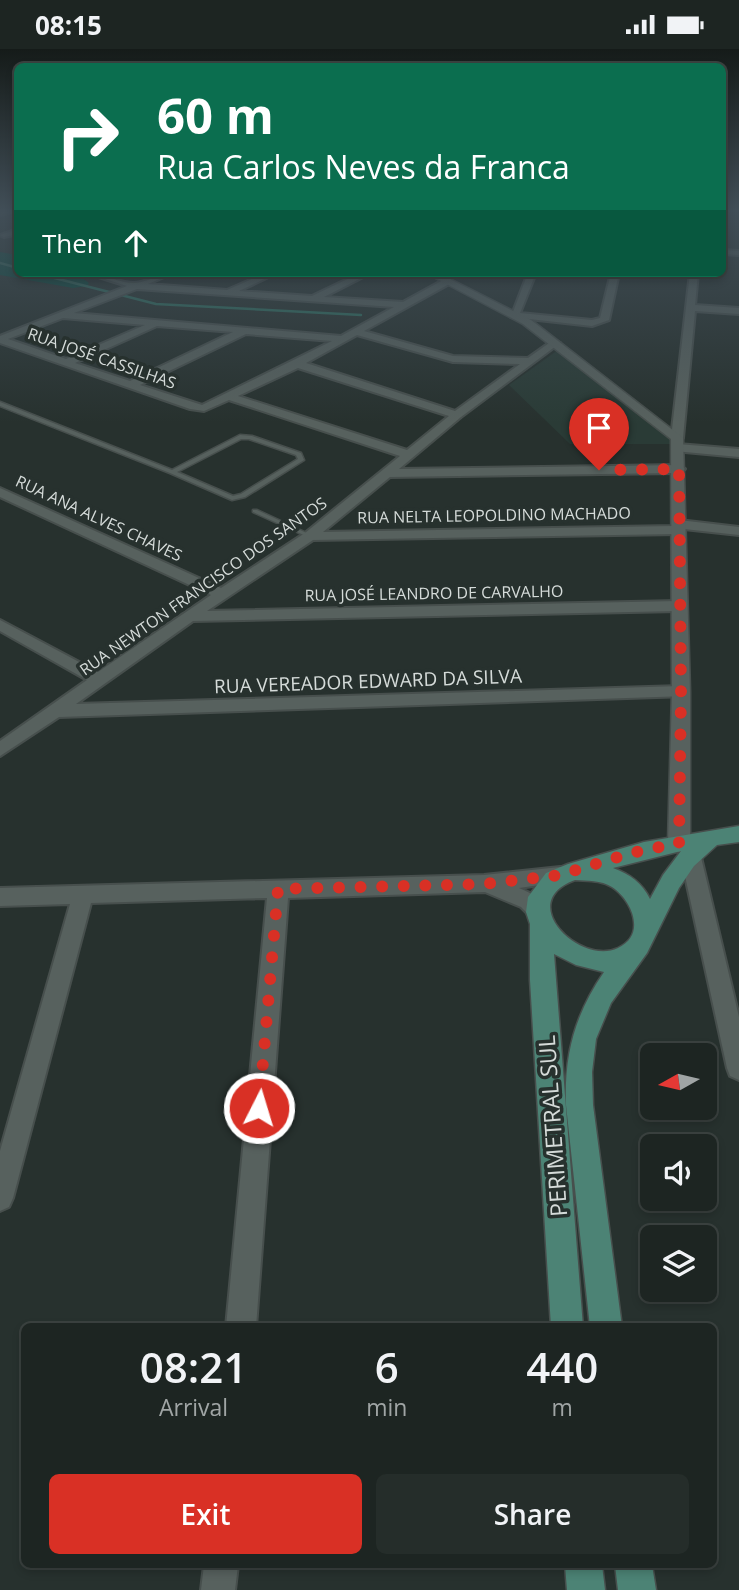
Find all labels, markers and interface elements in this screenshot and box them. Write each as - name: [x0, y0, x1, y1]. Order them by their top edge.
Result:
- text: 08:15: [35, 7, 102, 43]
- text: 60 m: [157, 82, 274, 148]
- icon: right: [42, 91, 133, 182]
- text: Rua Carlos Neves da Franca: [157, 145, 570, 188]
- icon: ahead: [117, 224, 155, 262]
- text: Then: [42, 225, 103, 261]
- street label: RUA JOSÉ CASSILHAS: [25, 322, 179, 394]
- pin: [569, 398, 629, 470]
- icon: arrive: [580, 409, 618, 447]
- street label: RUA ANA ALVES CHAVES: [12, 470, 186, 566]
- street label: RUA NEWTON FRANCISCO DOS SANTOS: [75, 492, 331, 680]
- street label: RUA NELTA LEOPOLDINO MACHADO: [357, 502, 631, 528]
- street label: RUA JOSÉ LEANDRO DE CARVALHO: [304, 580, 564, 606]
- street label: RUA VEREADOR EDWARD DA SILVA: [214, 663, 522, 699]
- street label: PERIMETRAL SUL: [530, 1034, 574, 1218]
- north arrow: [640, 1043, 718, 1120]
- map controls: [640, 1043, 717, 1302]
- position arrow: [222, 1071, 296, 1145]
- button: sound: [640, 1134, 717, 1211]
- button: layers: [640, 1225, 717, 1302]
- text: 08:21: [140, 1338, 247, 1395]
- text: 6: [375, 1338, 399, 1395]
- text: 440: [526, 1338, 598, 1395]
- text: Arrival: [159, 1391, 228, 1423]
- text: min: [366, 1391, 407, 1423]
- text: m: [552, 1391, 573, 1423]
- button: Exit: [49, 1474, 362, 1554]
- button: Share: [376, 1474, 689, 1554]

